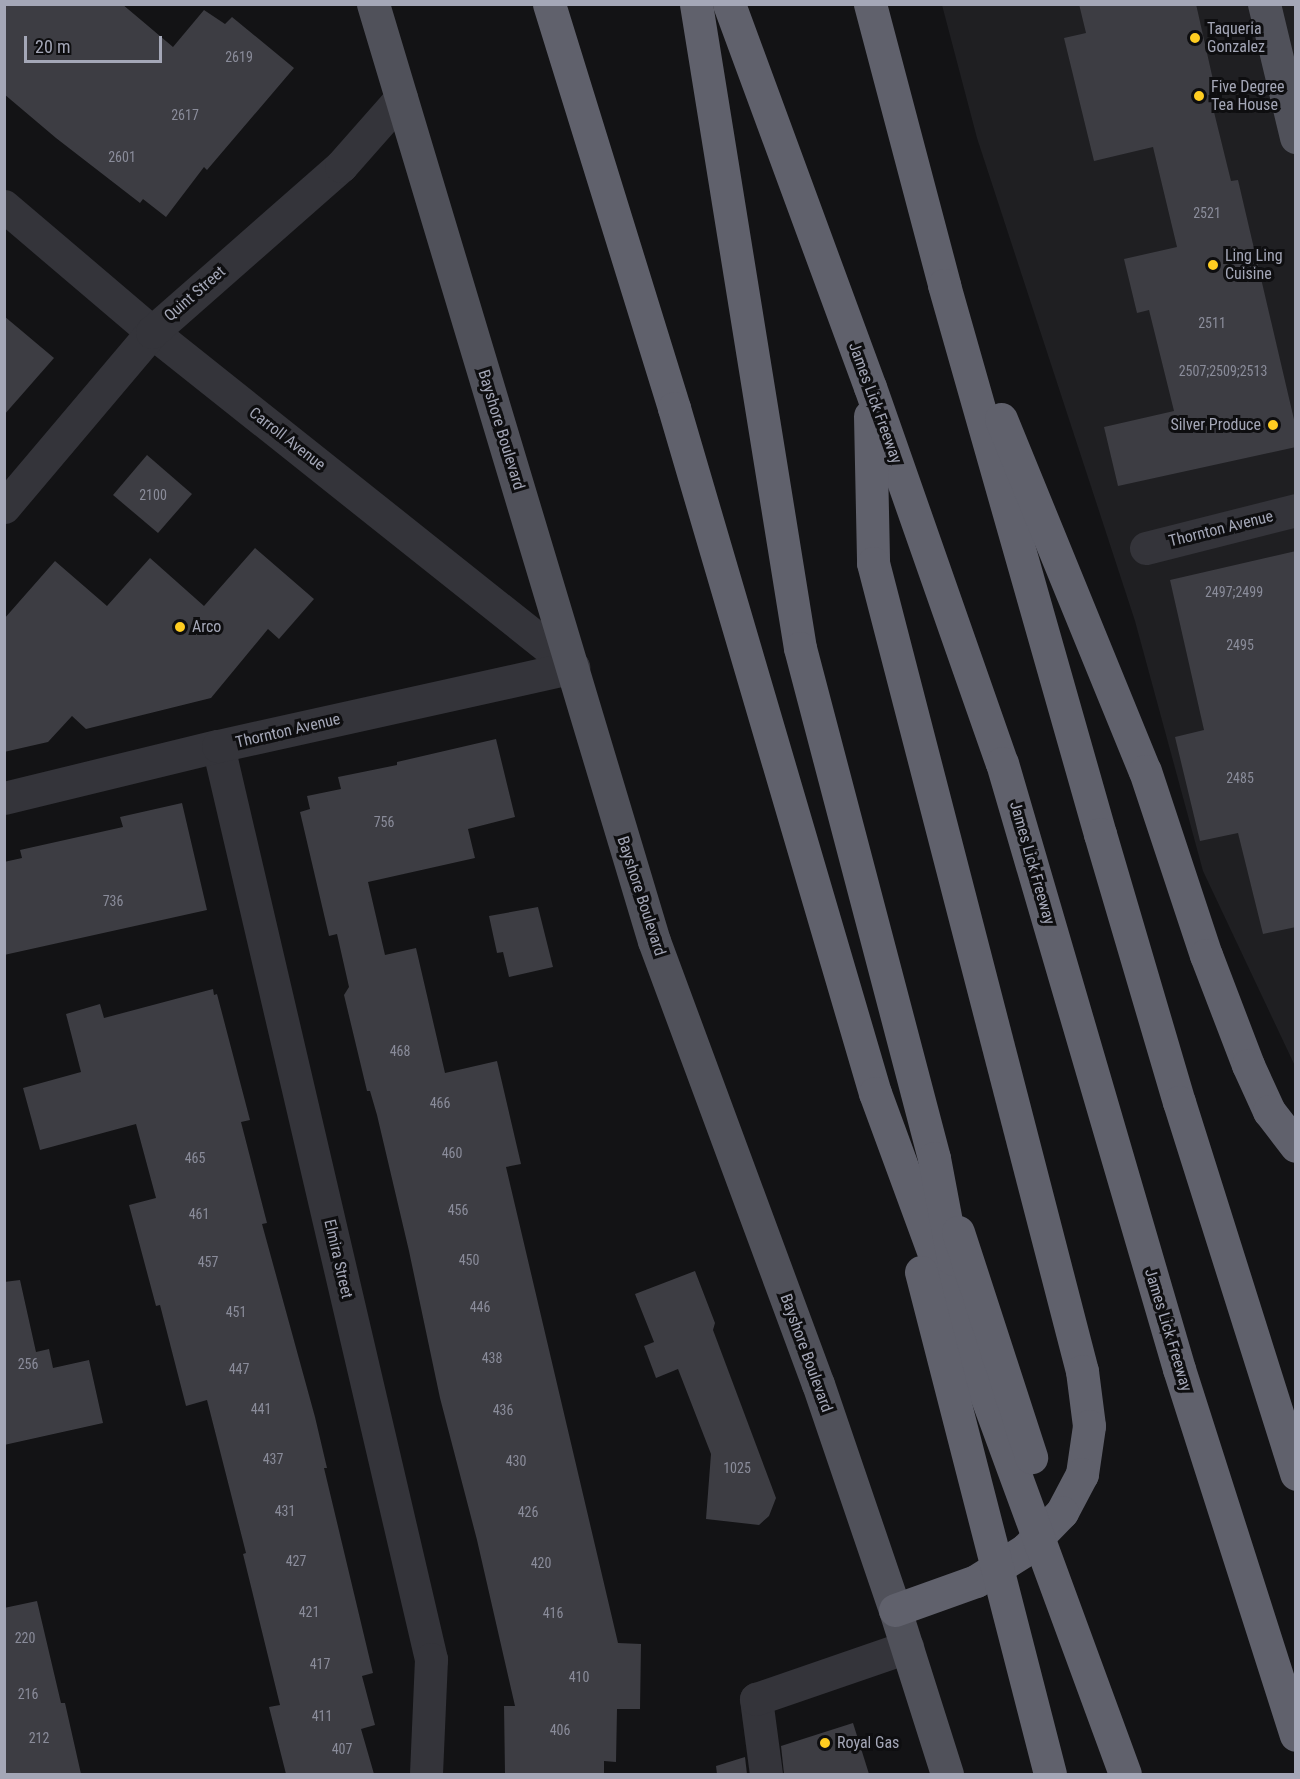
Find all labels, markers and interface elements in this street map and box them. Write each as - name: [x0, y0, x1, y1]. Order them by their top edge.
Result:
- place label: Taqueria Gonzalez: [1207, 19, 1265, 57]
- scale bar: [27, 24, 165, 62]
- marker: Taqueria Gonzalez: [1188, 31, 1202, 45]
- text: 20 m: [35, 36, 70, 57]
- house number: 2619: [225, 49, 253, 65]
- place label: Five Degree Tea House: [1211, 77, 1285, 115]
- marker: Five Degree Tea House: [1192, 89, 1206, 103]
- house number: 2617: [171, 107, 199, 123]
- house number: 2601: [108, 149, 136, 165]
- house number: 2521: [1193, 205, 1221, 221]
- place label: Ling Ling Cuisine: [1225, 246, 1283, 284]
- marker: Ling Ling Cuisine: [1206, 258, 1220, 272]
- street label: Quint Street: [161, 262, 229, 326]
- house number: 2511: [1198, 315, 1226, 331]
- street label: James Lick Freeway: [844, 340, 906, 466]
- house number: 2507;2509;2513: [1179, 363, 1267, 379]
- street label: Bayshore Boulevard: [474, 368, 528, 492]
- street label: Carroll Avenue: [245, 403, 329, 475]
- place label: Silver Produce: [1170, 415, 1261, 435]
- marker: Silver Produce: [1266, 418, 1280, 432]
- house number: 2100: [139, 487, 167, 503]
- street label: Thornton Avenue: [1167, 507, 1275, 551]
- house number: 2497;2499: [1205, 584, 1263, 600]
- place label: Arco: [192, 617, 221, 637]
- marker: Arco: [173, 620, 187, 634]
- house number: 2495: [1226, 637, 1254, 653]
- street label: Thornton Avenue: [234, 710, 342, 752]
- house number: 2485: [1226, 770, 1254, 786]
- street label: James Lick Freeway: [1005, 799, 1059, 927]
- house number: 756: [374, 814, 394, 830]
- street label: Bayshore Boulevard: [613, 834, 669, 958]
- house number: 736: [103, 893, 123, 909]
- house number: 468: [390, 1043, 410, 1059]
- house number: 466: [430, 1095, 450, 1111]
- house number: 460: [442, 1145, 462, 1161]
- house number: 465: [185, 1150, 205, 1166]
- house number: 456: [448, 1202, 468, 1218]
- house number: 461: [189, 1206, 209, 1222]
- street label: Elmira Street: [320, 1218, 356, 1300]
- house number: 450: [459, 1252, 479, 1268]
- house number: 457: [198, 1254, 218, 1270]
- street label: James Lick Freeway: [1140, 1266, 1196, 1394]
- street label: Bayshore Boulevard: [776, 1291, 836, 1415]
- house number: 446: [470, 1299, 490, 1315]
- house number: 451: [226, 1304, 246, 1320]
- house number: 438: [482, 1350, 502, 1366]
- house number: 256: [18, 1356, 38, 1372]
- house number: 447: [229, 1361, 249, 1377]
- house number: 441: [251, 1401, 271, 1417]
- house number: 436: [493, 1402, 513, 1418]
- house number: 437: [263, 1451, 283, 1467]
- house number: 430: [506, 1453, 526, 1469]
- house number: 1025: [723, 1460, 751, 1476]
- house number: 431: [275, 1503, 295, 1519]
- house number: 426: [518, 1504, 538, 1520]
- house number: 427: [286, 1553, 306, 1569]
- house number: 420: [531, 1555, 551, 1571]
- house number: 421: [299, 1604, 319, 1620]
- house number: 416: [543, 1605, 563, 1621]
- house number: 220: [15, 1630, 35, 1646]
- house number: 417: [310, 1656, 330, 1672]
- house number: 410: [569, 1669, 589, 1685]
- house number: 216: [18, 1686, 38, 1702]
- house number: 411: [312, 1708, 332, 1724]
- house number: 406: [550, 1722, 570, 1738]
- house number: 212: [29, 1730, 49, 1746]
- place label: Royal Gas: [837, 1733, 899, 1753]
- marker: Royal Gas: [818, 1736, 832, 1750]
- house number: 407: [332, 1741, 352, 1757]

